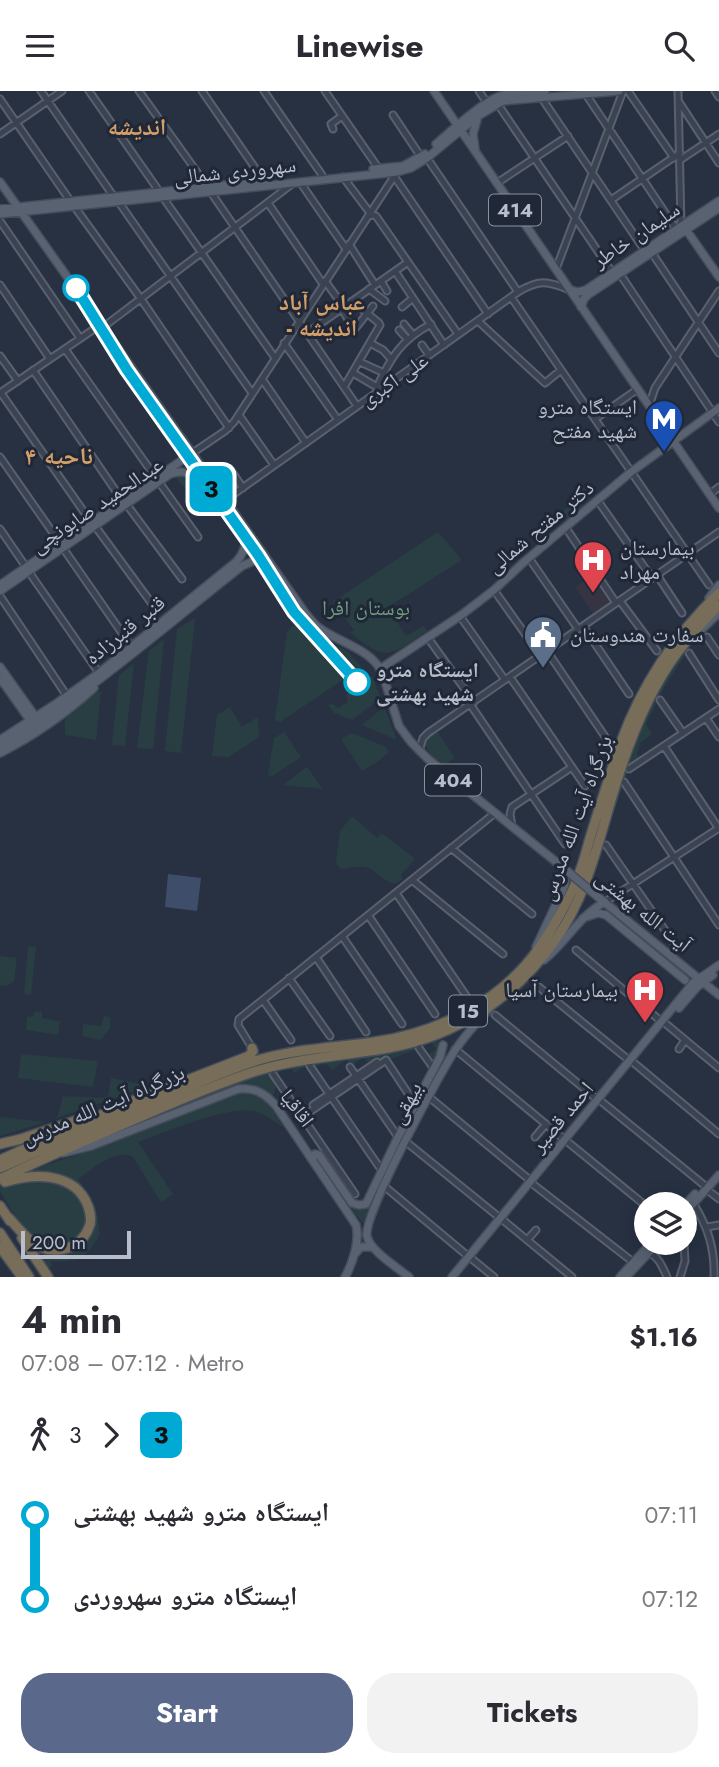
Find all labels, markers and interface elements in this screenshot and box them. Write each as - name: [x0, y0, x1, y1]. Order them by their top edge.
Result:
- text: Linewise: [295, 23, 424, 69]
- icon: menu: [21, 27, 59, 65]
- icon: search: [660, 27, 698, 65]
- district label: اندیشه: [108, 110, 166, 144]
- street label: سهروردی شمالی: [172, 150, 298, 192]
- road number: 414: [489, 195, 541, 225]
- street label: سلیمان خاطر: [585, 195, 686, 276]
- unlabelled marker: [63, 275, 89, 301]
- district label: عباس آباد - اندیشه: [279, 285, 365, 345]
- street label: علی‌ اکبری: [354, 345, 435, 415]
- place label: ایستگاه مترو شهید مفتح: [538, 392, 637, 446]
- metro station icon: ایستگاه مترو شهید مفتح: [643, 398, 685, 453]
- district label: ناحیه ۴: [25, 438, 93, 473]
- street label: عبدالحمید صابونچی: [25, 449, 170, 561]
- line badge: 3: [188, 466, 234, 512]
- text: 3: [204, 471, 218, 506]
- street label: دکتر مفتح شمالی: [480, 473, 600, 581]
- place label: بیمارستان مهراد: [620, 533, 694, 587]
- hospital icon: بیمارستان مهراد: [572, 539, 614, 594]
- street label: قنبر قنبرزاده: [78, 588, 172, 672]
- park label: بوستان افرا: [322, 593, 410, 623]
- public building icon: سفارت هندوستان: [522, 614, 564, 669]
- place label: سفارت هندوستان: [570, 620, 703, 650]
- place label: ایستگاه مترو شهید بهشتی: [376, 655, 479, 709]
- marker: ایستگاه مترو شهید بهشتی: [344, 669, 370, 695]
- street label: بزرگراه آیت الله مدرس: [532, 731, 620, 905]
- road number: 404: [425, 765, 481, 795]
- street label: آیت الله بهشتی: [589, 863, 698, 959]
- hospital icon: بیمارستان آسیا: [624, 969, 666, 1024]
- place label: بیمارستان آسیا: [506, 975, 618, 1005]
- road number: 15: [449, 995, 487, 1027]
- street label: بزرگراه آیت الله مدرس: [17, 1057, 189, 1153]
- street label: احمد قصیر: [523, 1075, 601, 1160]
- street label: بیهقی: [382, 1077, 430, 1129]
- street label: اقاقیا: [273, 1083, 321, 1133]
- map controls: [634, 1192, 697, 1255]
- button: layers: [634, 1192, 697, 1255]
- scale bar: [21, 1228, 131, 1260]
- text: 200 m: [32, 1229, 86, 1256]
- text: 4 min: [21, 1292, 122, 1347]
- text: $1.16: [630, 1318, 698, 1356]
- text: 07:08 – 07:12 · Metro: [21, 1346, 244, 1380]
- icon: walk: [21, 1416, 59, 1454]
- icon: forward: [92, 1416, 130, 1454]
- text: 3: [154, 1417, 168, 1452]
- text: 3: [69, 1418, 82, 1452]
- text: ایستگاه مترو شهید بهشتی: [73, 1493, 329, 1531]
- text: 07:11: [645, 1498, 698, 1532]
- text: ایستگاه مترو سهروردی: [73, 1577, 297, 1615]
- text: 07:12: [642, 1582, 698, 1616]
- button: Start: [21, 1673, 353, 1753]
- button: Tickets: [367, 1673, 698, 1753]

